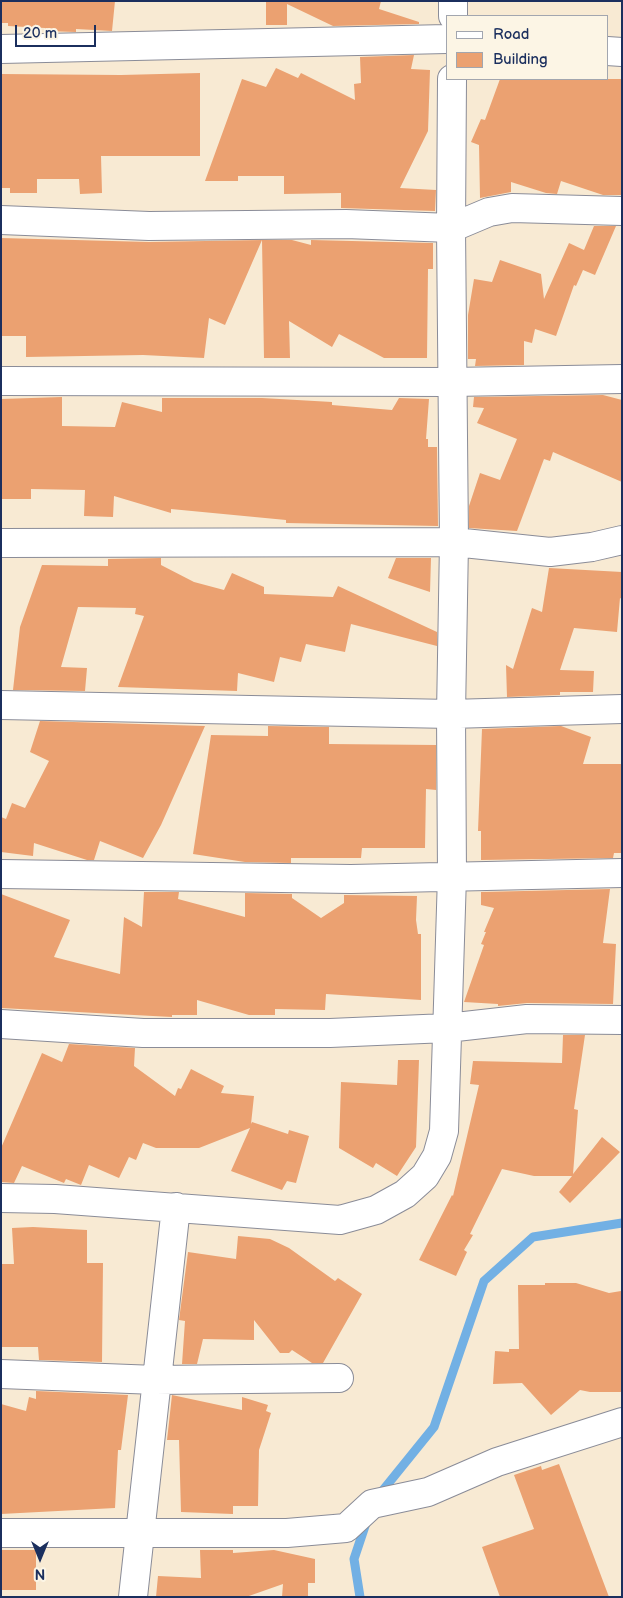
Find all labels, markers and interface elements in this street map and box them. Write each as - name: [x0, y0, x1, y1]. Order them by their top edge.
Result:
- scale bar: [18, 15, 99, 47]
- legend: [446, 15, 608, 80]
- text: 20 m: [23, 24, 57, 43]
- text: Road: [493, 25, 529, 44]
- text: Building: [493, 50, 548, 69]
- north arrow: [15, 1533, 65, 1583]
- text: N: [35, 1565, 45, 1582]

